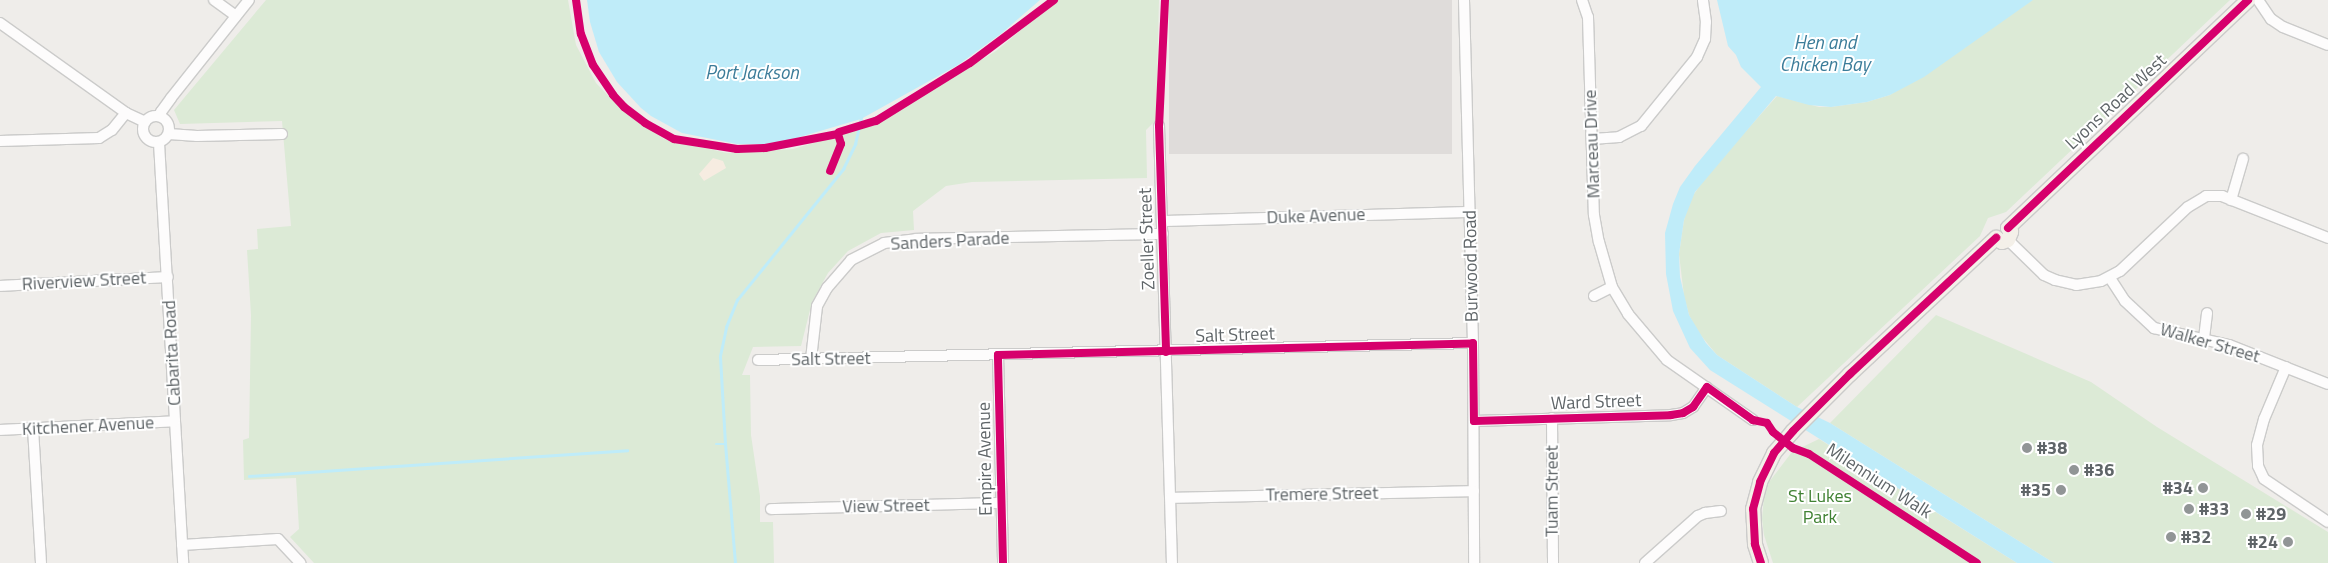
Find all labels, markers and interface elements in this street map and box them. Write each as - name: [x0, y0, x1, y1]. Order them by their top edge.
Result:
- water label: Hen and Chicken Bay: [1780, 31, 1870, 75]
- street label: Lyons Road West: [2061, 50, 2171, 154]
- water label: Port Jackson: [705, 61, 799, 83]
- street label: Marceau Drive: [1579, 89, 1605, 199]
- street label: Zoeller Street: [1134, 188, 1160, 290]
- street label: Duke Avenue: [1266, 203, 1366, 229]
- street label: Burwood Road: [1459, 210, 1483, 322]
- street label: Sanders Parade: [890, 227, 1010, 255]
- street label: Riverview Street: [21, 267, 147, 295]
- street label: Cabarita Road: [158, 300, 186, 406]
- street label: Walker Street: [2158, 318, 2262, 368]
- street label: Salt Street: [1195, 323, 1275, 347]
- street label: Salt Street: [791, 348, 871, 370]
- street label: Ward Street: [1550, 390, 1642, 414]
- street label: Empire Avenue: [973, 402, 997, 516]
- street label: Kitchener Avenue: [21, 412, 155, 440]
- place label: #38: [2037, 437, 2067, 459]
- street label: Milennium Walk: [1822, 439, 1936, 523]
- marker: #38: [2021, 442, 2033, 454]
- street label: Tuam Street: [1541, 445, 1563, 537]
- place label: #36: [2084, 459, 2114, 481]
- marker: #36: [2068, 464, 2080, 476]
- place label: #34: [2163, 477, 2193, 499]
- place label: #35: [2021, 479, 2051, 501]
- street label: Tremere Street: [1265, 482, 1379, 506]
- marker: #34: [2197, 482, 2209, 494]
- marker: #35: [2055, 484, 2067, 496]
- park label: St Lukes Park: [1788, 486, 1852, 528]
- street label: View Street: [842, 494, 930, 518]
- place label: #33: [2199, 498, 2229, 520]
- marker: #33: [2183, 503, 2195, 515]
- place label: #29: [2256, 503, 2286, 525]
- marker: #29: [2240, 508, 2252, 520]
- place label: #32: [2181, 526, 2211, 548]
- marker: #32: [2165, 531, 2177, 543]
- place label: #24: [2248, 531, 2278, 553]
- marker: #24: [2282, 536, 2294, 548]

